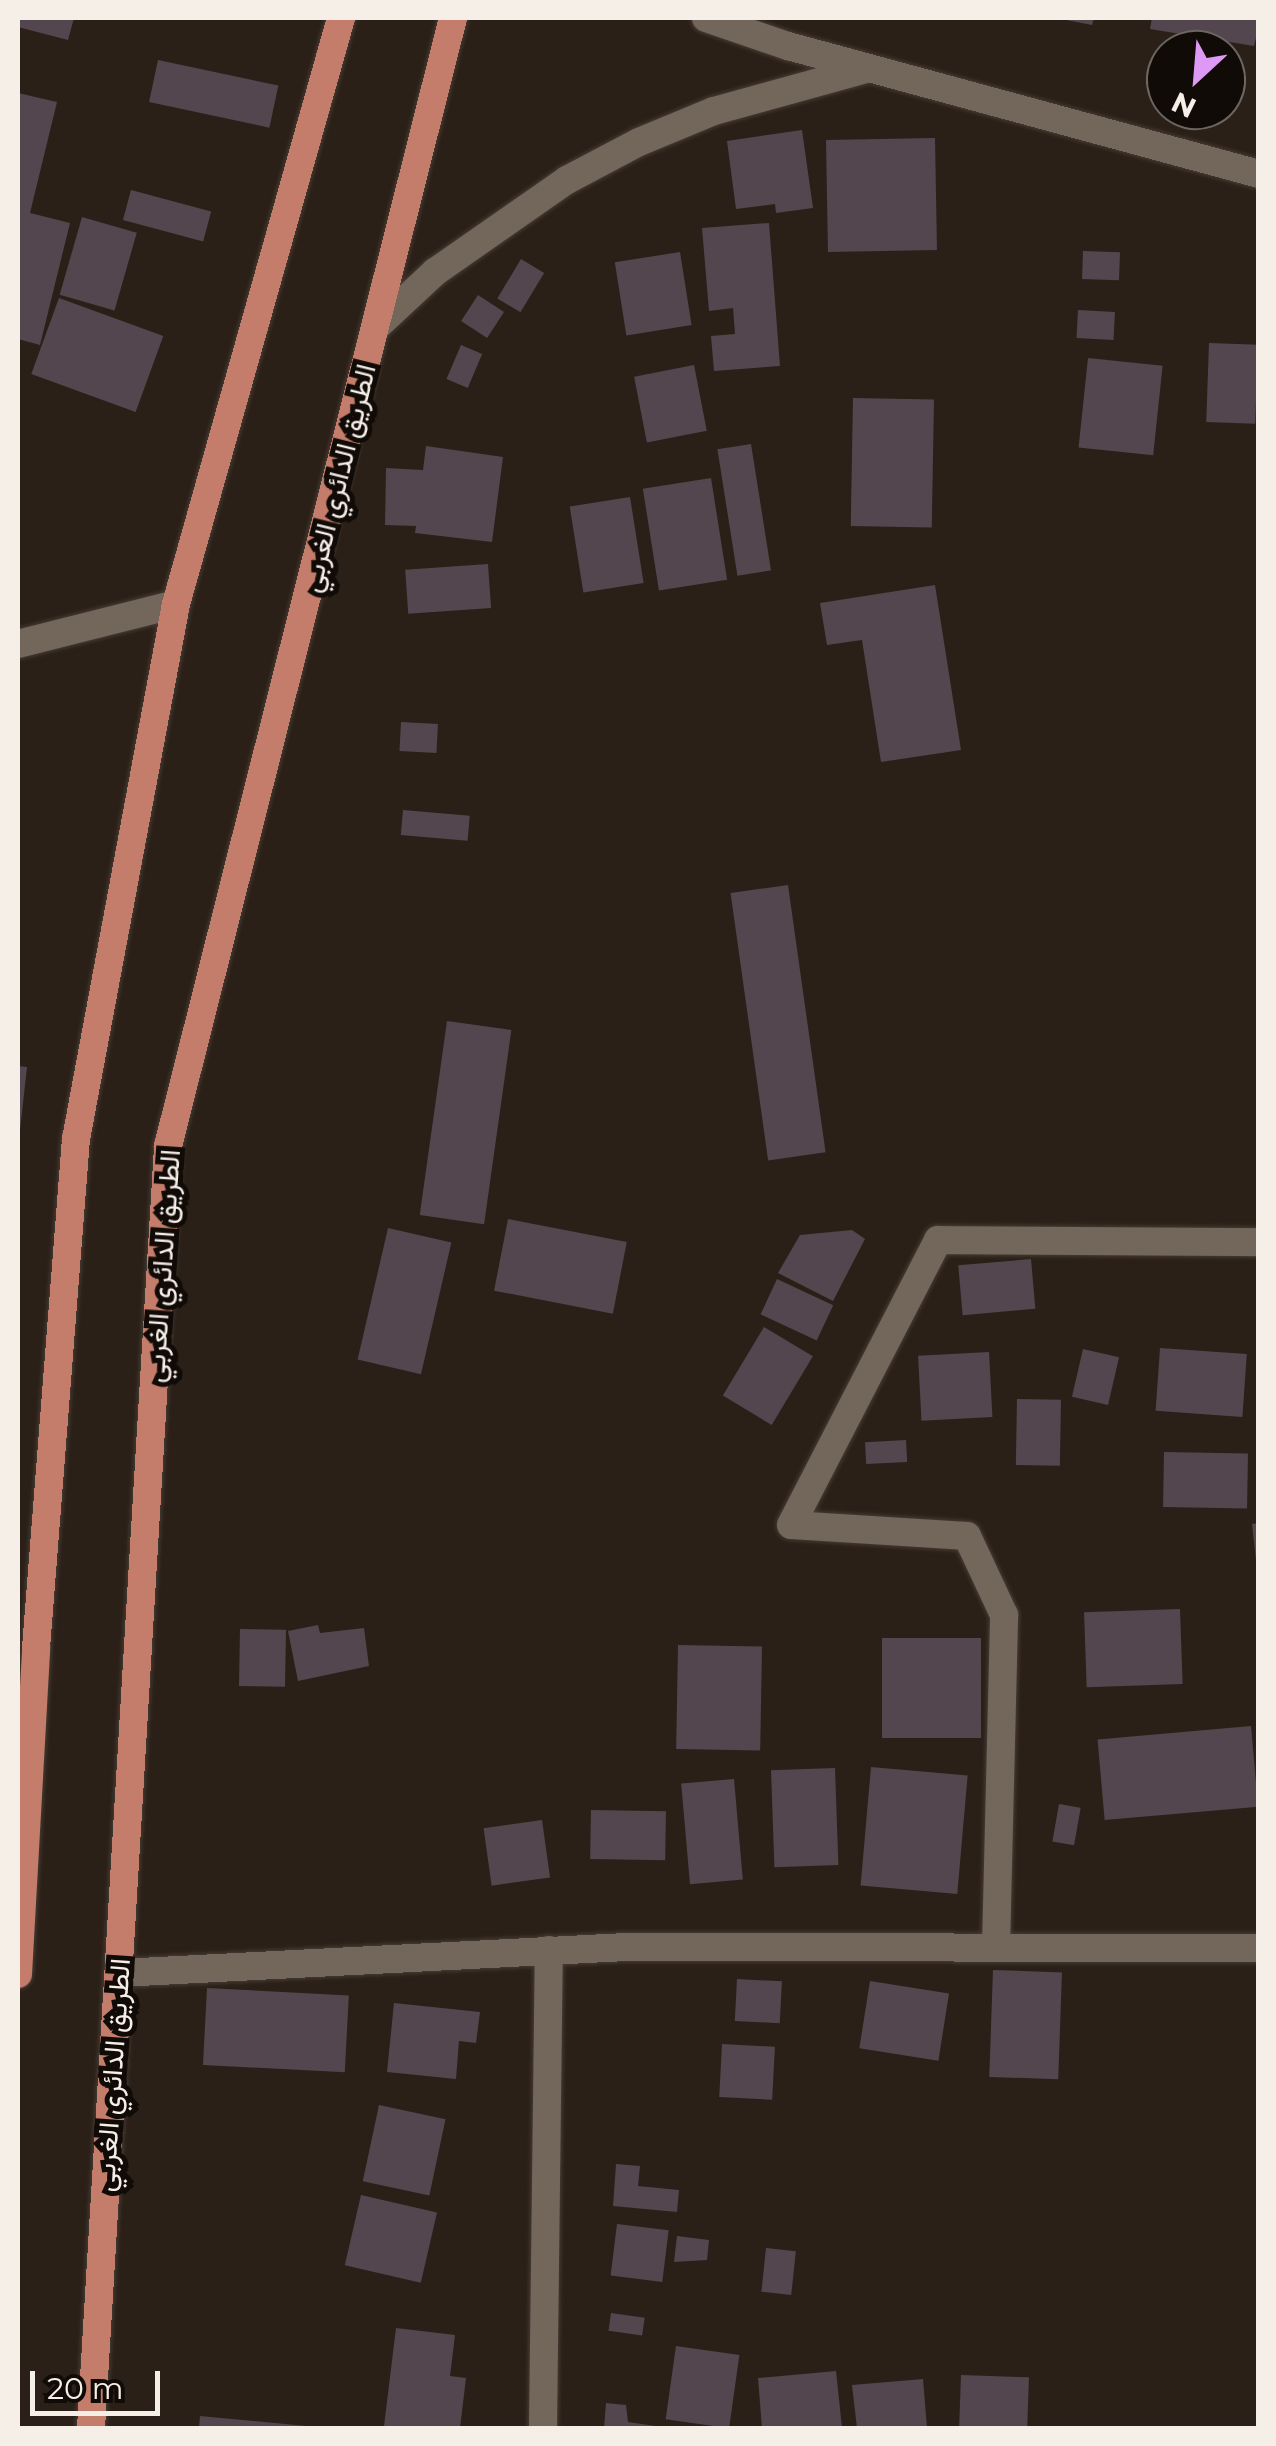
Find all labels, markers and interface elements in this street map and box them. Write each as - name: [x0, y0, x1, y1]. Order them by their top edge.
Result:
- north arrow: [1146, 30, 1246, 130]
- text: N: [1166, 85, 1201, 125]
- street label: الطريق الدائري الغربي: [293, 360, 383, 596]
- street label: الطريق الدائري الغربي: [137, 1148, 187, 1384]
- street label: الطريق الدائري الغربي: [87, 1957, 137, 2193]
- scale bar: [35, 2351, 165, 2413]
- text: 20 m: [47, 2370, 124, 2407]

